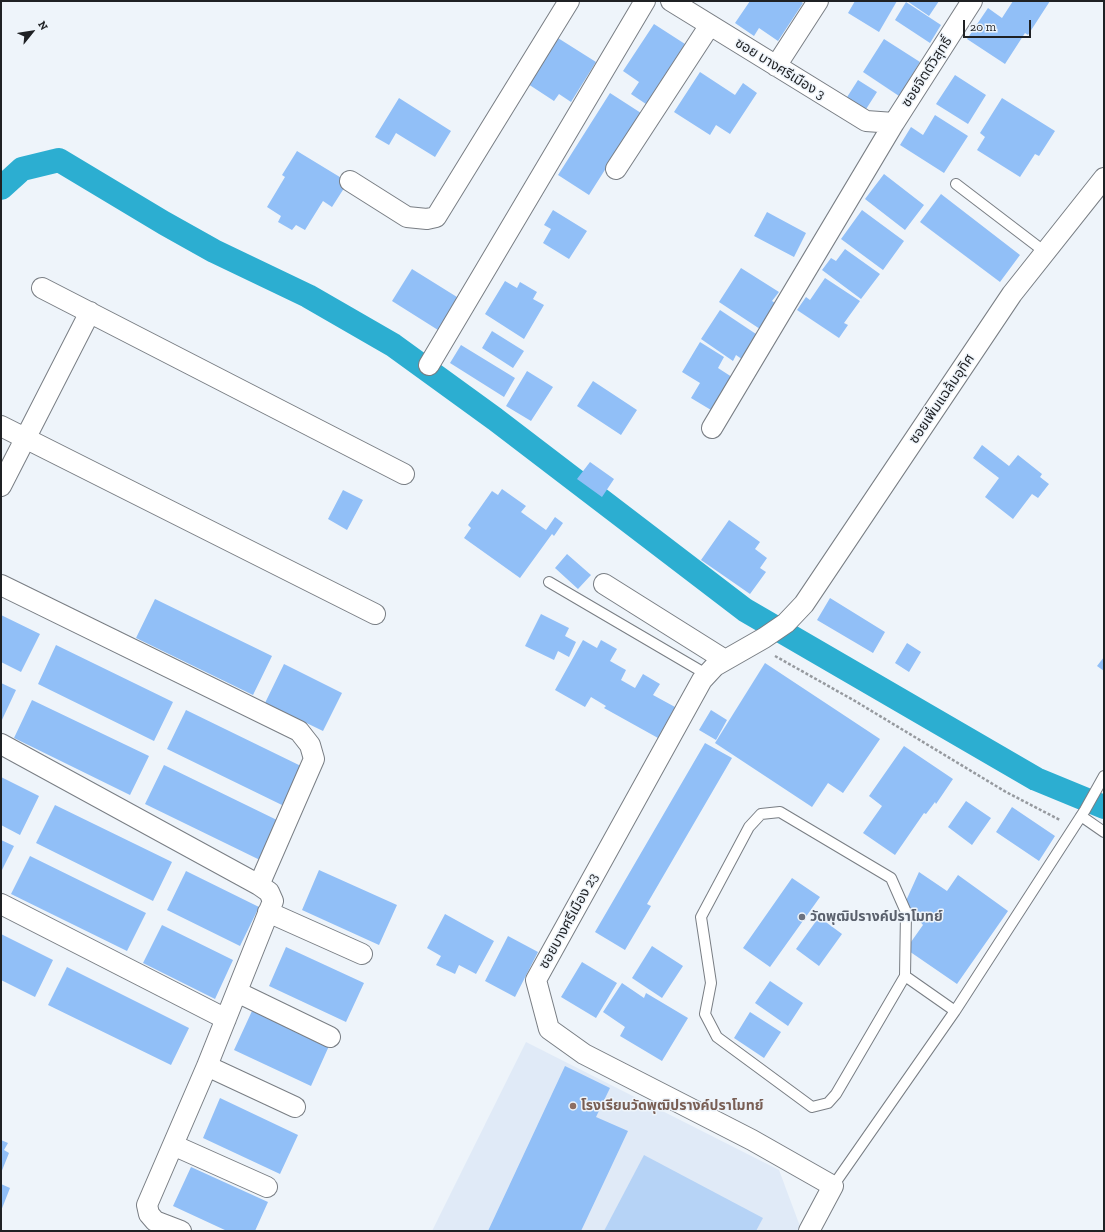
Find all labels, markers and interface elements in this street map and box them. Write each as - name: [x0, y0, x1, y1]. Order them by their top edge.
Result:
- north arrow: [12, 12, 52, 52]
- scale bar: [965, 12, 1033, 38]
- text: N: [35, 19, 51, 33]
- text: 20 m: [970, 20, 996, 34]
- street label: ซอยจิตต์วิสุทธิ์: [898, 34, 956, 110]
- street label: ซอย บางศรีเมือง 3: [732, 35, 828, 103]
- street label: ซอยเพิ่มแฉล้มอุทิศ: [906, 351, 978, 447]
- street label: ซอยบางศรีเมือง 23: [536, 870, 602, 972]
- place label: วัดพุฒิปรางค์ปราโมทย์: [810, 909, 943, 925]
- marker: วัดพุฒิปรางค์ปราโมทย์: [797, 912, 807, 922]
- place label: โรงเรียนวัดพุฒิปรางค์ปราโมทย์: [581, 1098, 763, 1114]
- marker: โรงเรียนวัดพุฒิปรางค์ปราโมทย์: [568, 1101, 578, 1111]

